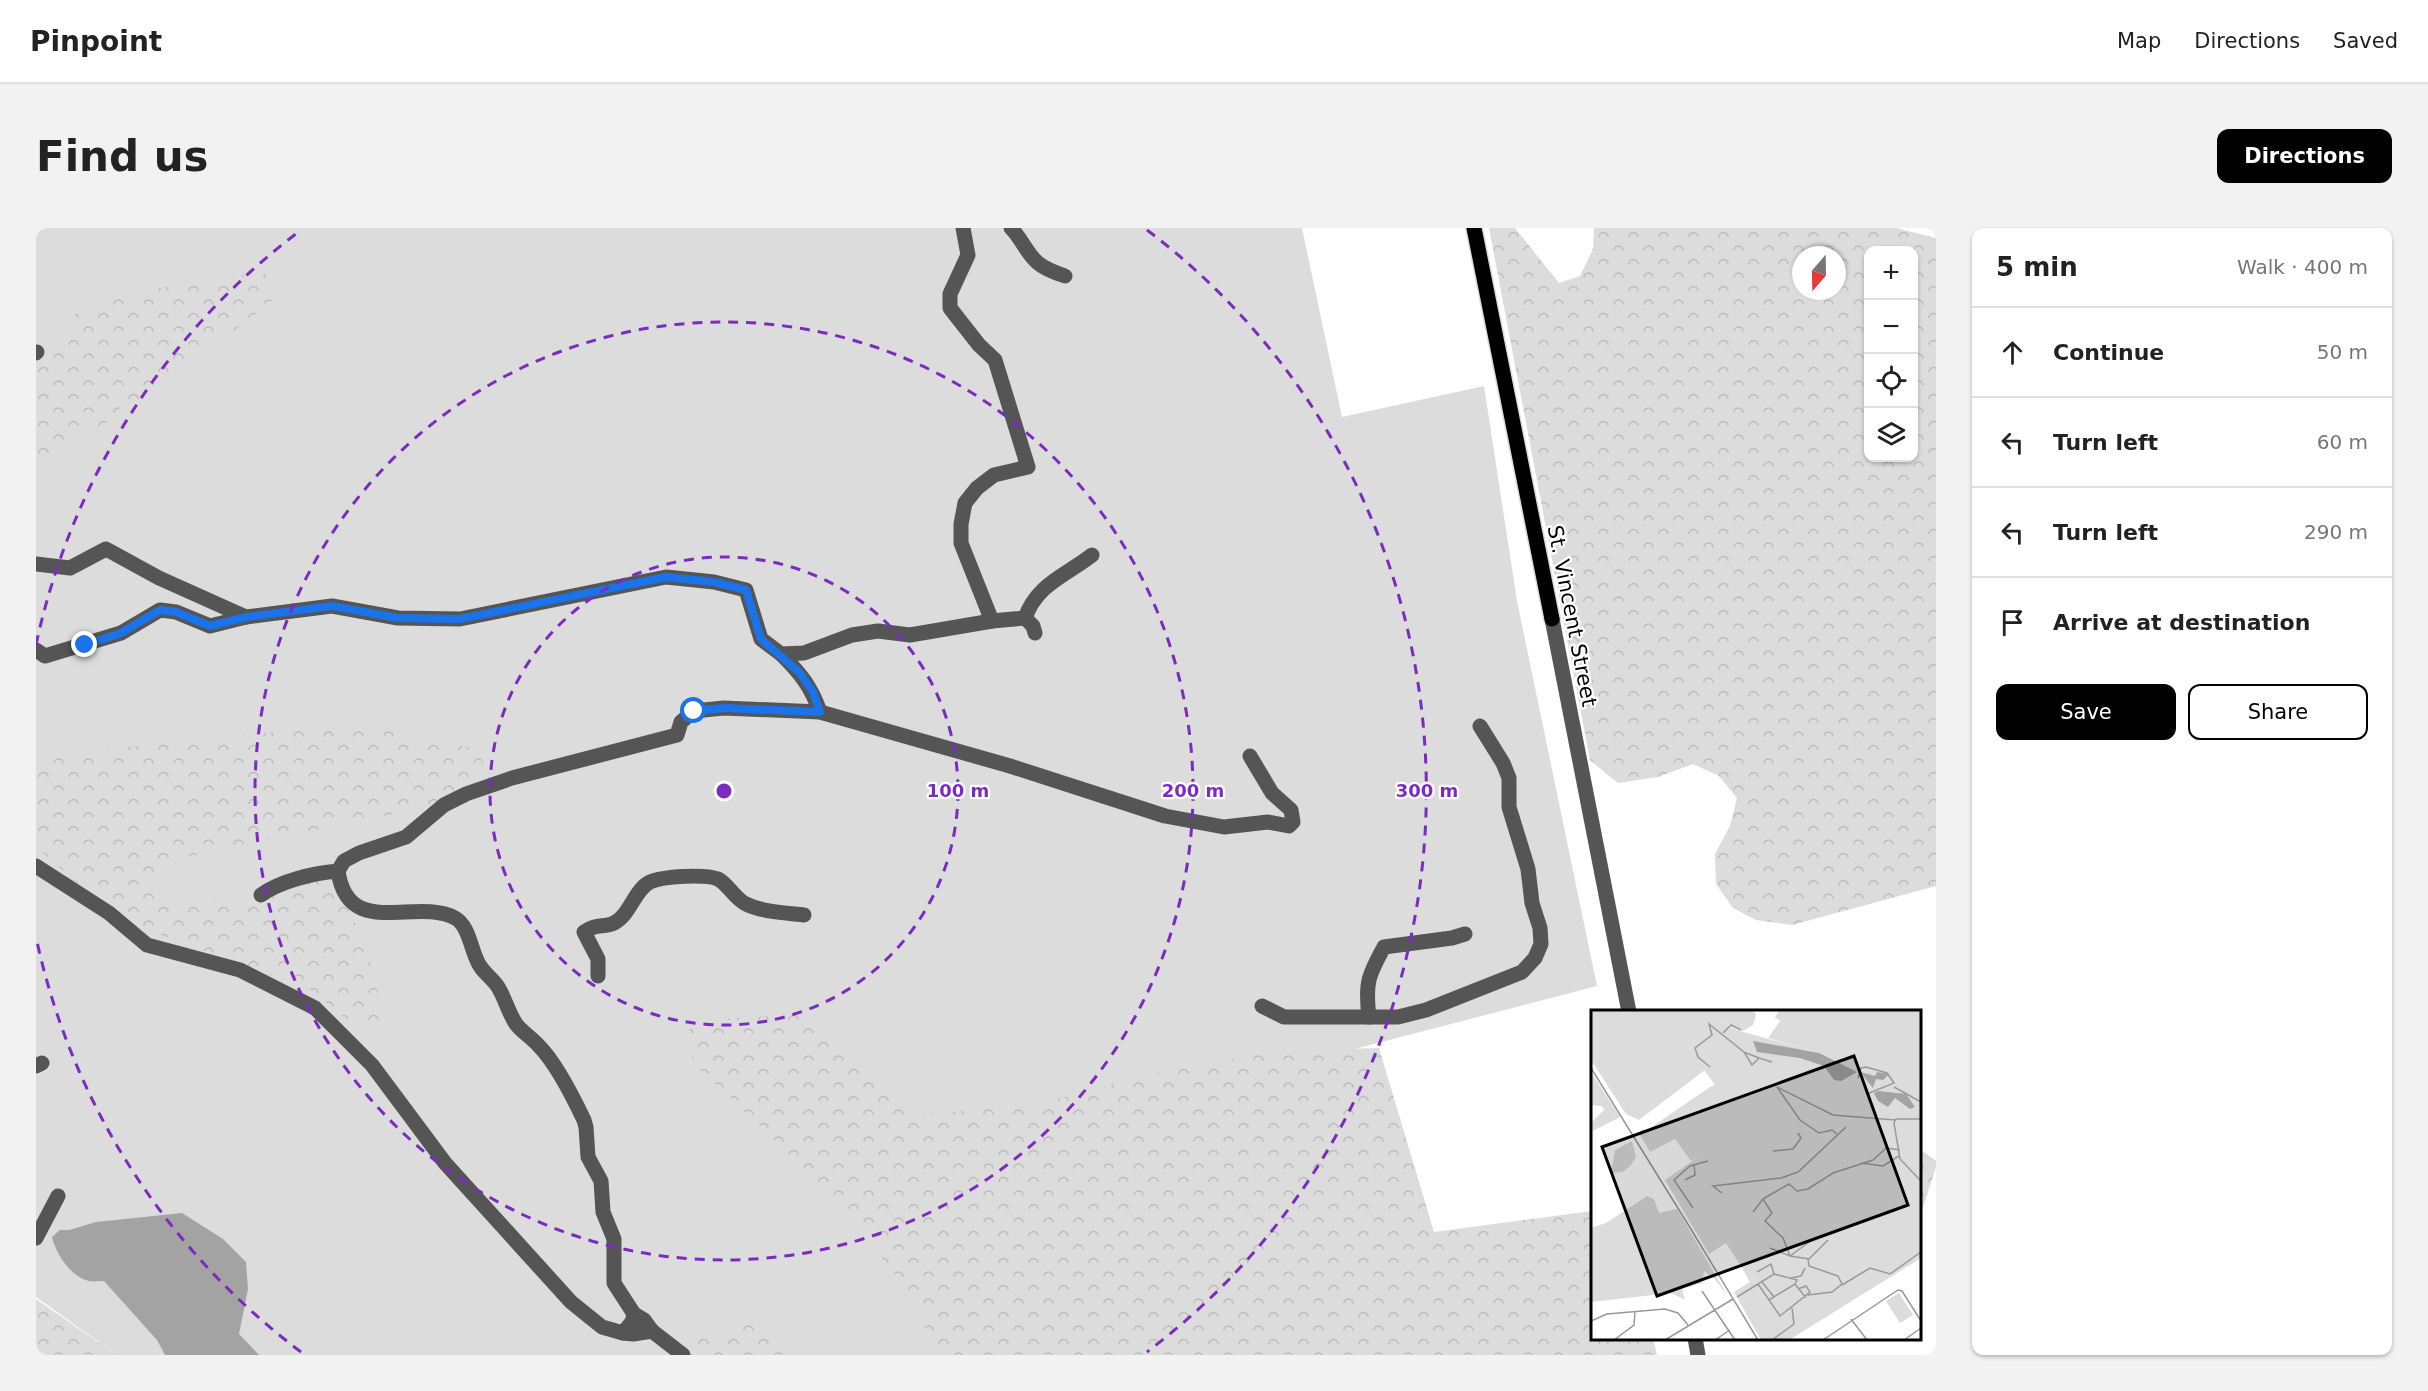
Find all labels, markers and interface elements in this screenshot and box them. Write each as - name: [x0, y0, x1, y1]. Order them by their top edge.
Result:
- text: Pinpoint: [30, 25, 162, 58]
- text: Map: [2117, 29, 2161, 53]
- text: Directions: [2194, 29, 2300, 53]
- text: Saved: [2333, 29, 2398, 53]
- button: Directions: [2217, 129, 2392, 183]
- text: Find us: [36, 132, 209, 181]
- north arrow: [1792, 246, 1846, 300]
- map controls: [1864, 246, 1918, 462]
- button: +: [1864, 246, 1918, 300]
- text: 5 min: [1996, 252, 2078, 282]
- text: Walk · 400 m: [2237, 255, 2368, 279]
- button: −: [1864, 300, 1918, 354]
- icon: ahead: [1996, 336, 2029, 369]
- text: Continue: [2053, 340, 2164, 365]
- text: 50 m: [2317, 340, 2368, 364]
- button: locate: [1864, 354, 1918, 408]
- button: layers: [1864, 408, 1918, 462]
- icon: left: [1996, 426, 2029, 459]
- text: Turn left: [2053, 430, 2158, 455]
- text: 60 m: [2317, 430, 2368, 454]
- icon: left: [1996, 516, 2029, 549]
- text: Turn left: [2053, 520, 2158, 545]
- text: 290 m: [2304, 520, 2368, 544]
- street label: St. Vincent Street: [1543, 523, 1601, 709]
- icon: arrive: [1996, 606, 2029, 639]
- text: Arrive at destination: [2053, 610, 2310, 635]
- route end: [71, 631, 97, 657]
- button: Save: [1996, 684, 2176, 740]
- button: Share: [2188, 684, 2368, 740]
- route start: [680, 697, 706, 723]
- text: 100 m: [927, 780, 989, 801]
- text: 200 m: [1162, 780, 1224, 801]
- text: 300 m: [1396, 780, 1458, 801]
- centre of rings: [714, 781, 734, 801]
- inset map: [1591, 1010, 1921, 1340]

